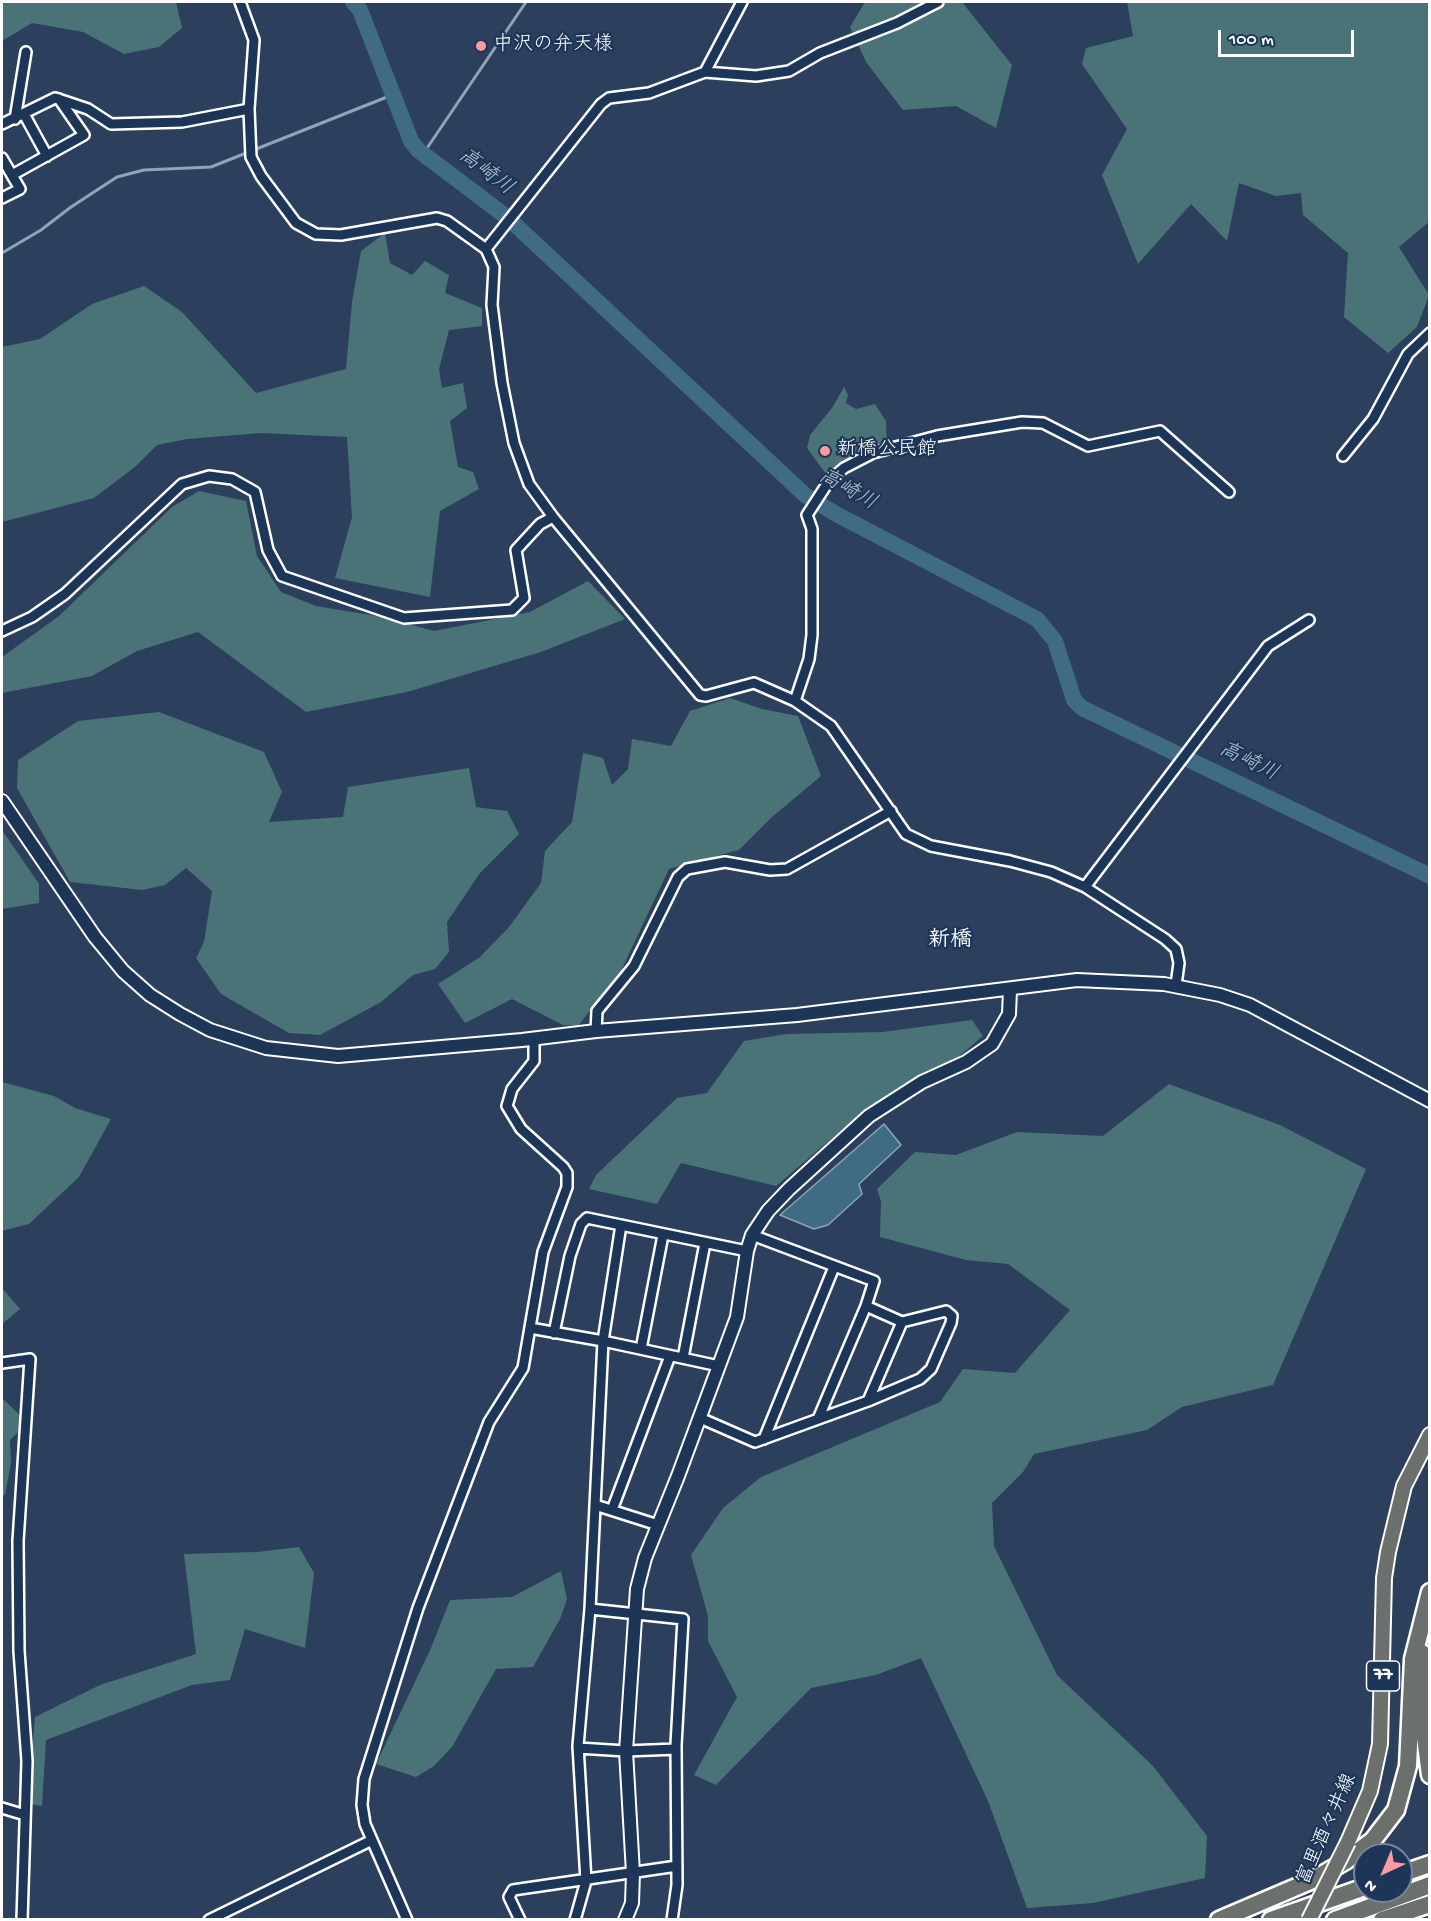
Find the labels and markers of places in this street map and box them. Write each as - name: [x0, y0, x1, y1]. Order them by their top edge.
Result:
- place label: 中沢の弁天様: [493, 34, 613, 58]
- marker: 中沢の弁天様: [474, 39, 488, 53]
- place label: 新橋公民館: [837, 439, 937, 463]
- marker: 新橋公民館: [818, 444, 832, 458]

